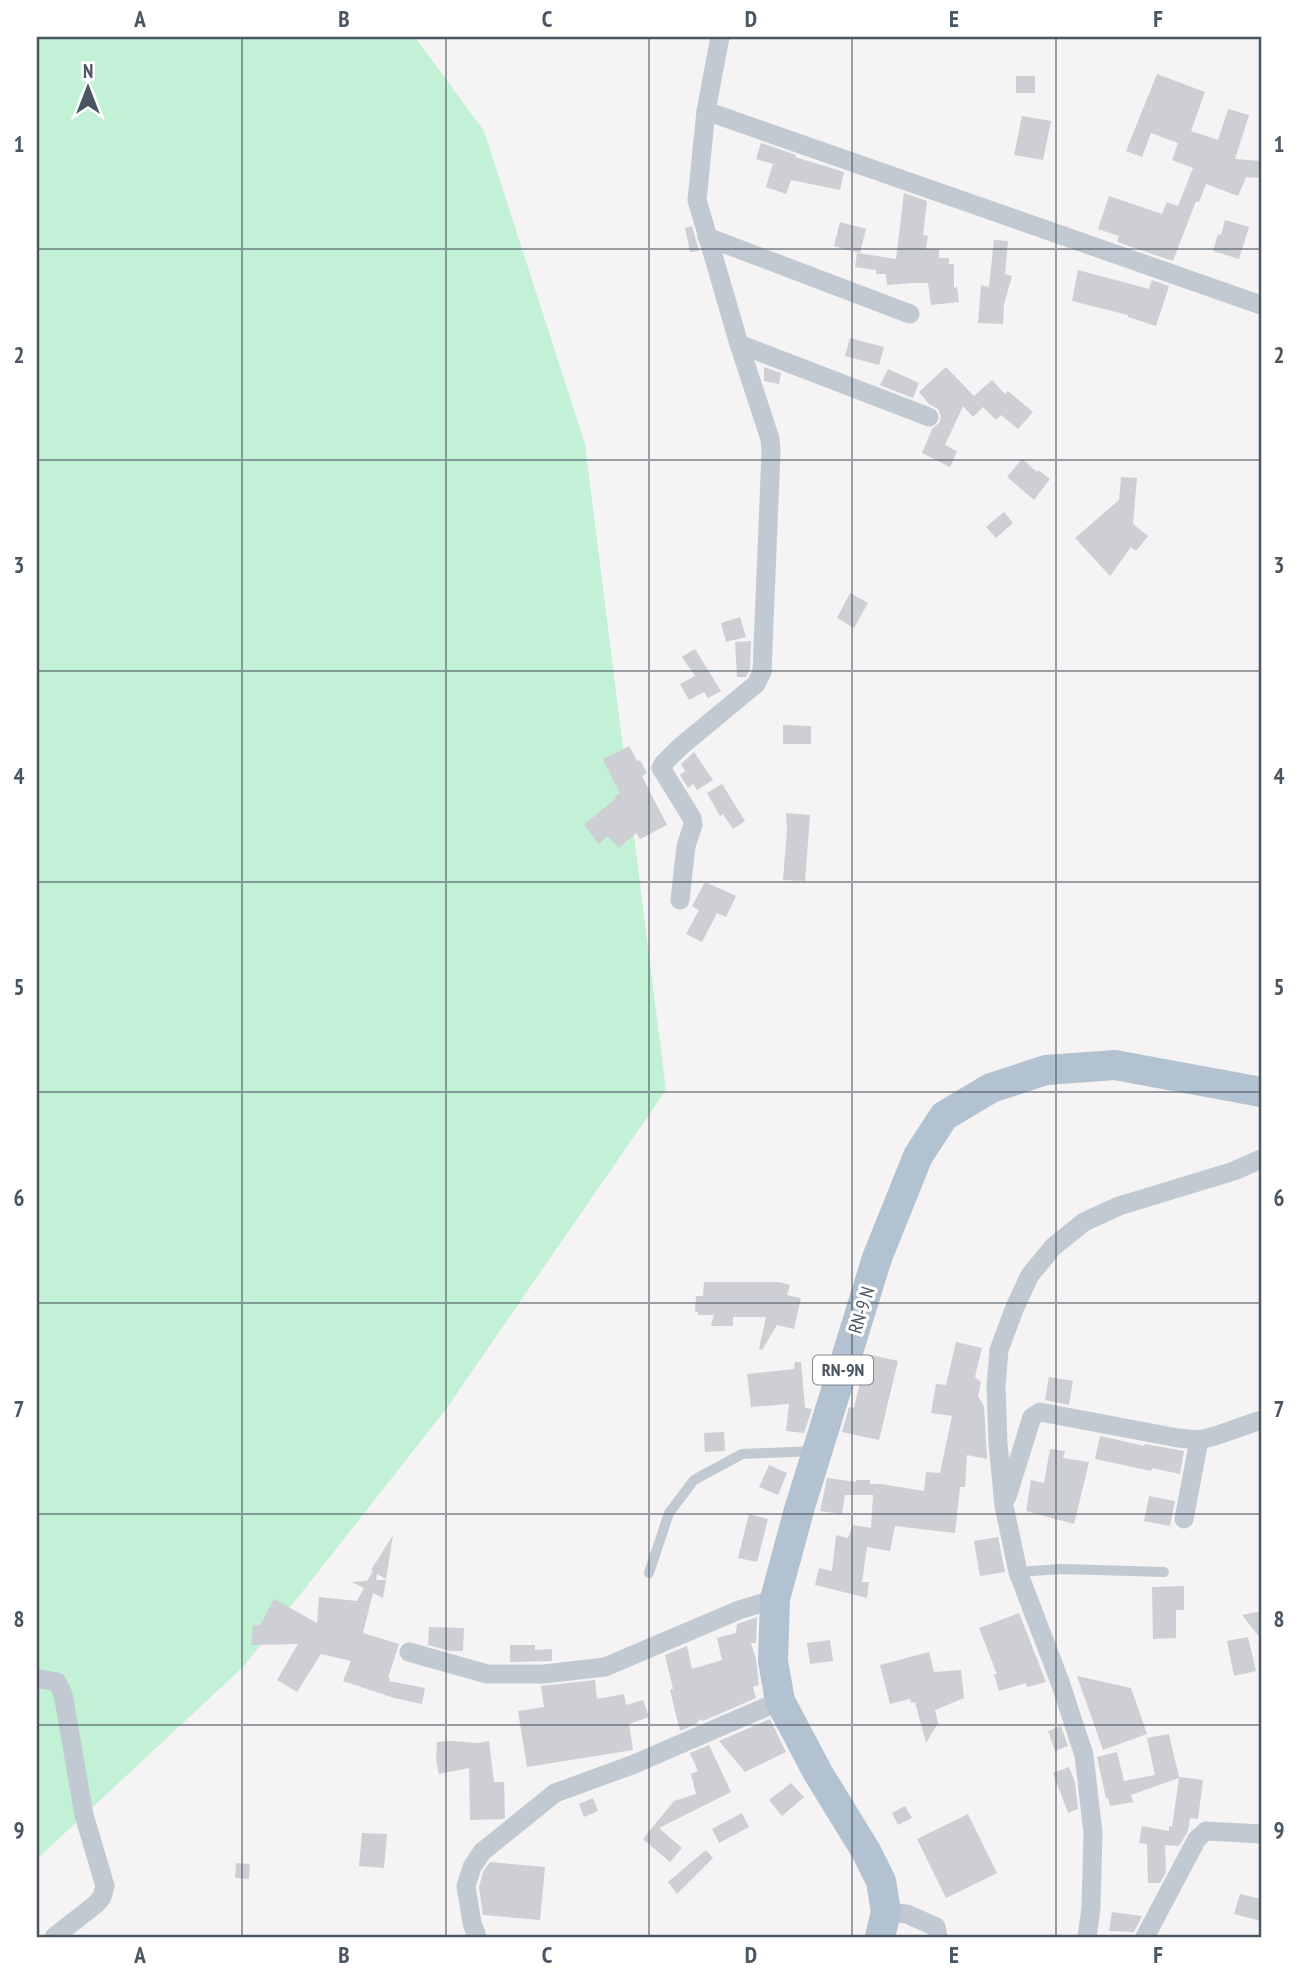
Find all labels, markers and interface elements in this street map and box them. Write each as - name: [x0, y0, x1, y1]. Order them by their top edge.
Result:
- text: A: [133, 4, 146, 33]
- text: B: [338, 4, 350, 33]
- text: C: [542, 4, 553, 33]
- text: D: [745, 4, 757, 33]
- text: E: [949, 4, 959, 33]
- text: F: [1153, 4, 1163, 33]
- north arrow: [52, 52, 122, 122]
- text: N: [83, 59, 93, 83]
- text: 1: [14, 129, 25, 158]
- text: 1: [1274, 129, 1285, 158]
- text: 2: [14, 340, 25, 369]
- text: 2: [1274, 340, 1285, 369]
- text: 3: [14, 550, 25, 579]
- text: 3: [1274, 550, 1285, 579]
- text: 4: [14, 761, 25, 790]
- text: 4: [1274, 761, 1285, 790]
- text: 5: [14, 972, 25, 1001]
- text: 5: [1274, 972, 1285, 1001]
- text: 6: [14, 1183, 25, 1212]
- text: 6: [1274, 1183, 1285, 1212]
- street label: RN-9 N: [843, 1284, 879, 1336]
- road number: RN-9N: [813, 1356, 873, 1385]
- text: 7: [14, 1394, 25, 1423]
- text: 7: [1274, 1394, 1285, 1423]
- text: 8: [14, 1604, 25, 1633]
- text: 8: [1274, 1604, 1285, 1633]
- text: 9: [14, 1815, 25, 1844]
- text: 9: [1274, 1815, 1285, 1844]
- text: A: [133, 1940, 146, 1969]
- text: B: [338, 1940, 350, 1969]
- text: C: [542, 1940, 553, 1969]
- text: D: [745, 1940, 757, 1969]
- text: E: [949, 1940, 959, 1969]
- text: F: [1153, 1940, 1163, 1969]

